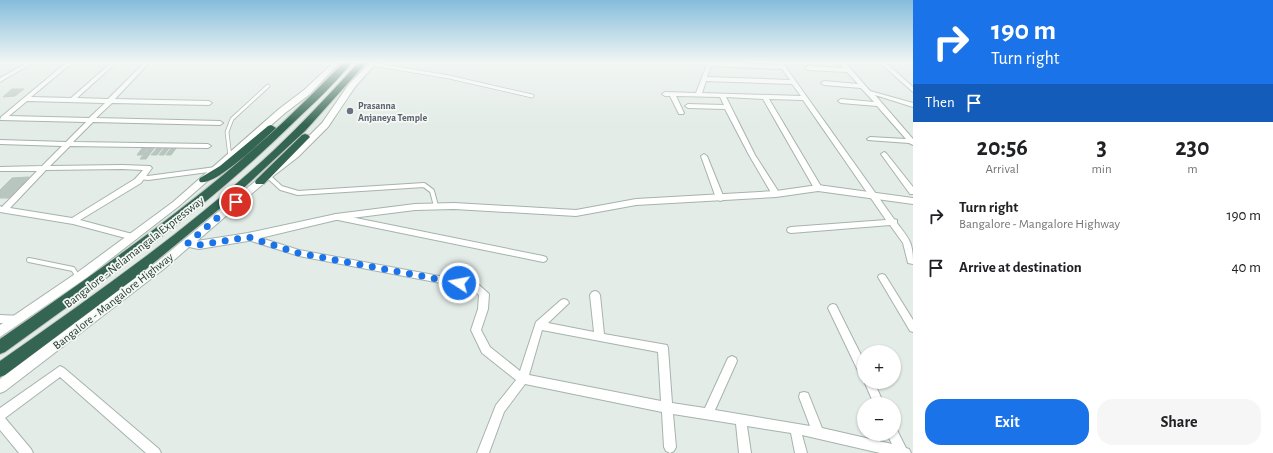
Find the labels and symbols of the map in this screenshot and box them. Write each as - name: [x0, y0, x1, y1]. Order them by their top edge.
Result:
- place label: Prasanna Anjaneya Temple: [358, 101, 427, 123]
- marker: Prasanna Anjaneya Temple: [345, 106, 355, 116]
- pin: [219, 185, 253, 219]
- street label: Bangalore - Nelamangala Expressway: [62, 194, 207, 311]
- street label: Bangalore - Mangalore Highway: [51, 250, 176, 352]
- position arrow: [438, 262, 480, 304]

